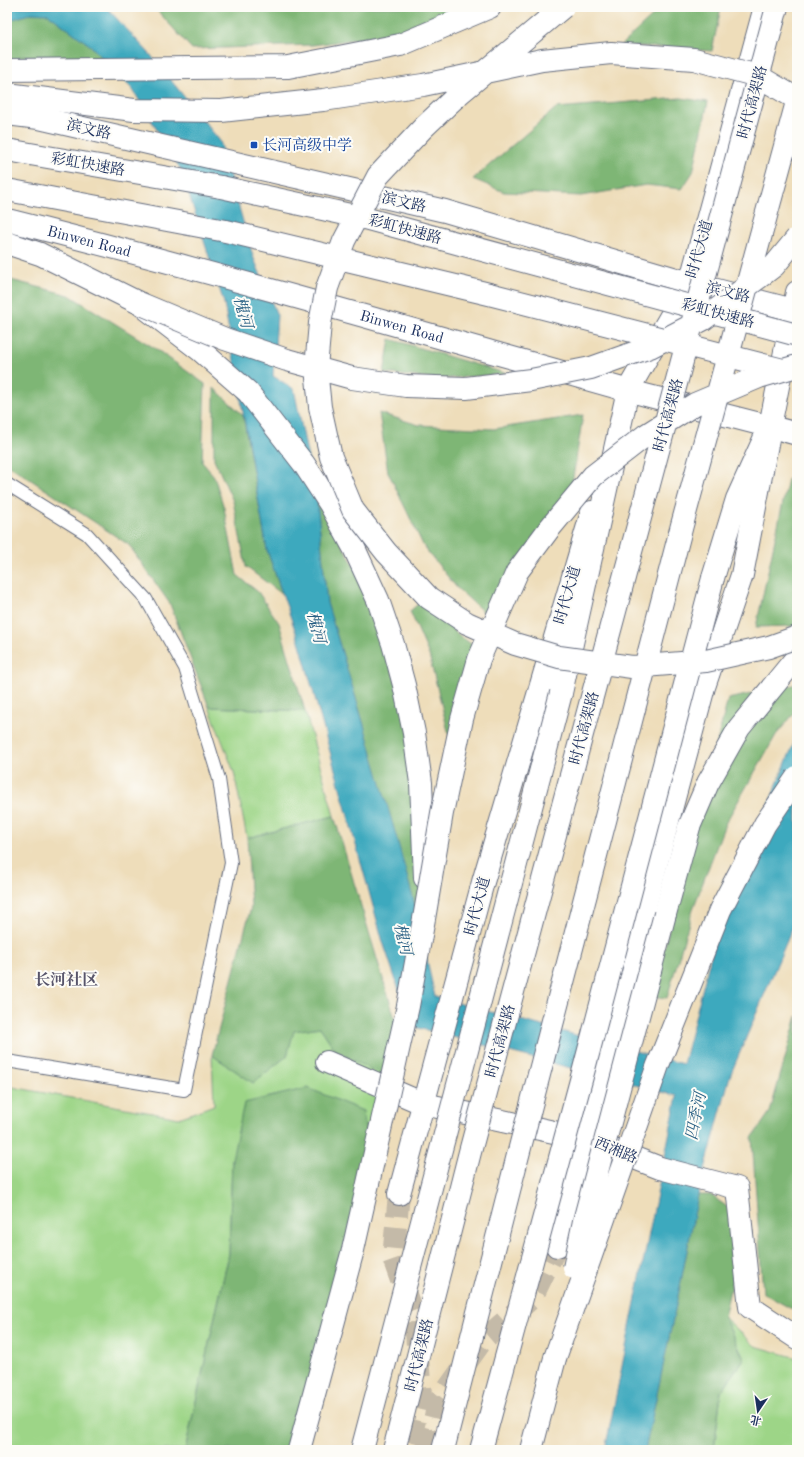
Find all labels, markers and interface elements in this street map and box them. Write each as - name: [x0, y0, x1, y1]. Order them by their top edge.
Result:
- street label: 时代高架路: [735, 64, 770, 141]
- street label: 滨文路: [65, 116, 113, 143]
- place label: 长河高级中学: [262, 137, 352, 154]
- marker: 长河高级中学: [249, 140, 259, 150]
- street label: 彩虹快速路: [49, 150, 126, 179]
- street label: 滨文路: [380, 189, 428, 216]
- street label: 彩虹快速路: [366, 212, 443, 247]
- street label: 时代大道: [683, 218, 716, 280]
- street label: Binwen Road: [45, 224, 133, 261]
- street label: 滨文路: [704, 279, 752, 306]
- water label: 槐河: [230, 294, 257, 333]
- street label: 彩虹快速路: [679, 296, 756, 331]
- street label: Binwen Road: [358, 309, 445, 347]
- street label: 时代高架路: [651, 377, 686, 454]
- street label: 时代大道: [551, 564, 584, 626]
- water label: 槐河: [303, 610, 329, 648]
- street label: 时代高架路: [567, 690, 602, 767]
- street label: 时代大道: [462, 875, 493, 937]
- water label: 槐河: [391, 922, 416, 960]
- district label: 长河社区: [34, 971, 98, 989]
- street label: 时代高架路: [483, 1003, 518, 1080]
- water label: 四季河: [683, 1088, 710, 1141]
- street label: 西湘路: [592, 1134, 640, 1167]
- street label: 时代高架路: [402, 1317, 437, 1394]
- north arrow: [738, 1391, 778, 1431]
- text: 北: [749, 1413, 763, 1427]

